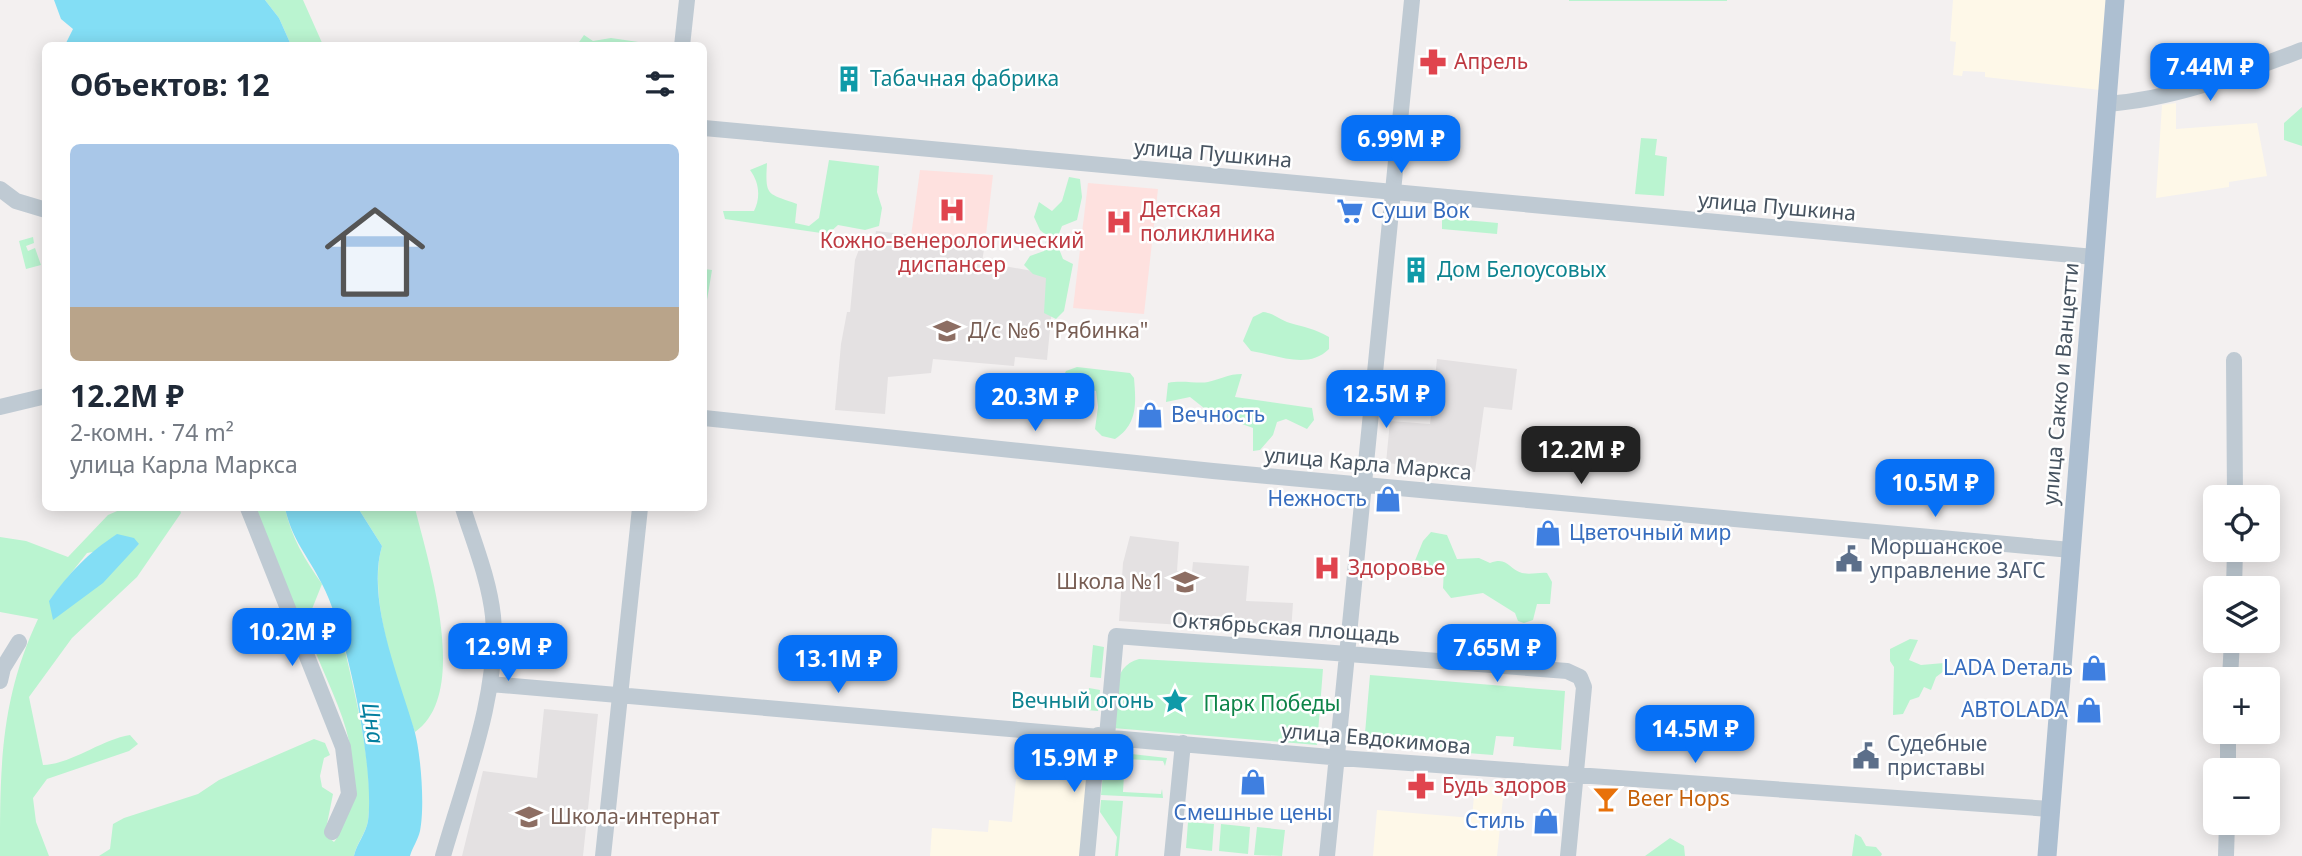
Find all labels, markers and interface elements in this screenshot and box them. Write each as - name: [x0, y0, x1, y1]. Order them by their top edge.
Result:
- pin: 7.44M ₽: [2145, 43, 2275, 103]
- pharmacy icon: Апрель: [1418, 47, 1448, 77]
- place label: Апрель: [1454, 47, 1528, 75]
- text: 7.44M ₽: [2166, 50, 2254, 82]
- text: Объектов: 12: [70, 64, 270, 105]
- building icon: Табачная фабрика: [834, 64, 864, 94]
- place label: Табачная фабрика: [870, 64, 1059, 92]
- icon: filters: [641, 65, 679, 103]
- pin: 6.99M ₽: [1336, 116, 1466, 175]
- text: 6.99M ₽: [1357, 122, 1445, 154]
- street label: улица Пушкина: [1133, 132, 1293, 174]
- street label: улица Пушкина: [1697, 185, 1857, 227]
- icon: home: [312, 189, 438, 315]
- hospital icon: Кожно-венерологический диспансер: [937, 195, 967, 225]
- place label: Детская поликлиника: [1140, 195, 1275, 247]
- supermarket icon: Суши Вок: [1335, 196, 1365, 226]
- place label: Суши Вок: [1371, 196, 1470, 224]
- hospital icon: Детская поликлиника: [1104, 207, 1134, 237]
- place label: Кожно-венерологический диспансер: [820, 226, 1084, 278]
- building icon: Дом Белоусовых: [1401, 255, 1431, 285]
- place label: Дом Белоусовых: [1437, 255, 1606, 283]
- street label: улица Сакко и Ванцетти: [2035, 261, 2085, 506]
- school or university icon: Д/с №6 "Рябинка": [932, 316, 962, 346]
- place label: Д/с №6 "Рябинка": [968, 316, 1148, 344]
- pin: 12.5M ₽: [1321, 370, 1451, 430]
- pin: 20.3M ₽: [970, 374, 1100, 433]
- text: 12.2M ₽: [70, 375, 184, 416]
- text: 12.5M ₽: [1342, 377, 1430, 409]
- text: 20.3M ₽: [991, 380, 1079, 412]
- shop icon: Вечность: [1135, 400, 1165, 430]
- place label: Вечность: [1171, 400, 1265, 428]
- text: 2-комн. · 74 m²: [70, 416, 234, 448]
- pin: 12.2M ₽: [1516, 426, 1646, 486]
- text: 12.2M ₽: [1537, 433, 1625, 465]
- street label: улица Карла Маркса: [1263, 440, 1473, 486]
- text: улица Карла Маркса: [70, 448, 298, 480]
- pin: 10.5M ₽: [1870, 460, 2000, 519]
- text: 10.5M ₽: [1891, 466, 1979, 498]
- place label: Нежность: [1267, 484, 1367, 512]
- shop icon: Нежность: [1373, 484, 1403, 514]
- map controls: [2203, 485, 2280, 835]
- button: locate: [2203, 485, 2280, 562]
- shop icon: Цветочный мир: [1533, 518, 1563, 548]
- place label: Цветочный мир: [1569, 518, 1731, 546]
- place label: Моршанское управление ЗАГС: [1870, 532, 2046, 584]
- public building icon: Моршанское управление ЗАГС: [1834, 544, 1864, 574]
- hospital icon: Здоровье: [1312, 553, 1342, 583]
- place label: Здоровье: [1348, 553, 1445, 581]
- place label: Школа №1: [1056, 567, 1164, 595]
- school or university icon: Школа №1: [1170, 567, 1200, 597]
- button: layers: [2203, 576, 2280, 653]
- street label: Октябрьская площадь: [1171, 605, 1401, 649]
- pin: 10.2M ₽: [227, 608, 357, 668]
- text: 10.2M ₽: [248, 615, 336, 647]
- pin: 12.9M ₽: [443, 624, 573, 683]
- pin: 7.65M ₽: [1432, 624, 1562, 684]
- text: 12.9M ₽: [464, 630, 552, 662]
- text: 7.65M ₽: [1453, 631, 1541, 663]
- pin: 13.1M ₽: [773, 636, 903, 695]
- text: 13.1M ₽: [794, 642, 882, 674]
- place label: LADA Dеталь: [1943, 653, 2073, 681]
- shop icon: LADA Dеталь: [2079, 653, 2109, 683]
- button: +: [2203, 667, 2280, 744]
- place label: Вечный огонь: [1011, 686, 1154, 714]
- place icon: Вечный огонь: [1160, 686, 1190, 716]
- park label: Парк Победы: [1204, 689, 1340, 717]
- place label: АВТОLADA: [1961, 695, 2069, 723]
- shop icon: АВТОLADA: [2074, 695, 2104, 725]
- water label: Цна: [355, 700, 393, 746]
- pin: 14.5M ₽: [1630, 706, 1760, 765]
- text: 14.5M ₽: [1651, 712, 1739, 744]
- street label: улица Евдокимова: [1280, 716, 1472, 760]
- place label: Судебные приставы: [1887, 729, 1987, 781]
- pin: 15.9M ₽: [1009, 734, 1139, 794]
- text: 15.9M ₽: [1030, 741, 1118, 773]
- public building icon: Судебные приставы: [1851, 741, 1881, 771]
- button: −: [2203, 758, 2280, 835]
- shop icon: Смешные цены: [1238, 767, 1268, 797]
- pharmacy icon: Будь здоров: [1406, 771, 1436, 801]
- place label: Будь здоров: [1442, 771, 1567, 799]
- bar icon: Beer Hops: [1591, 784, 1621, 814]
- place label: Beer Hops: [1627, 784, 1730, 812]
- place label: Смешные цены: [1173, 798, 1333, 826]
- school or university icon: Школа-интернат: [514, 802, 544, 832]
- place label: Школа-интернат: [550, 802, 720, 830]
- place label: Стиль: [1465, 806, 1525, 834]
- shop icon: Стиль: [1531, 806, 1561, 836]

